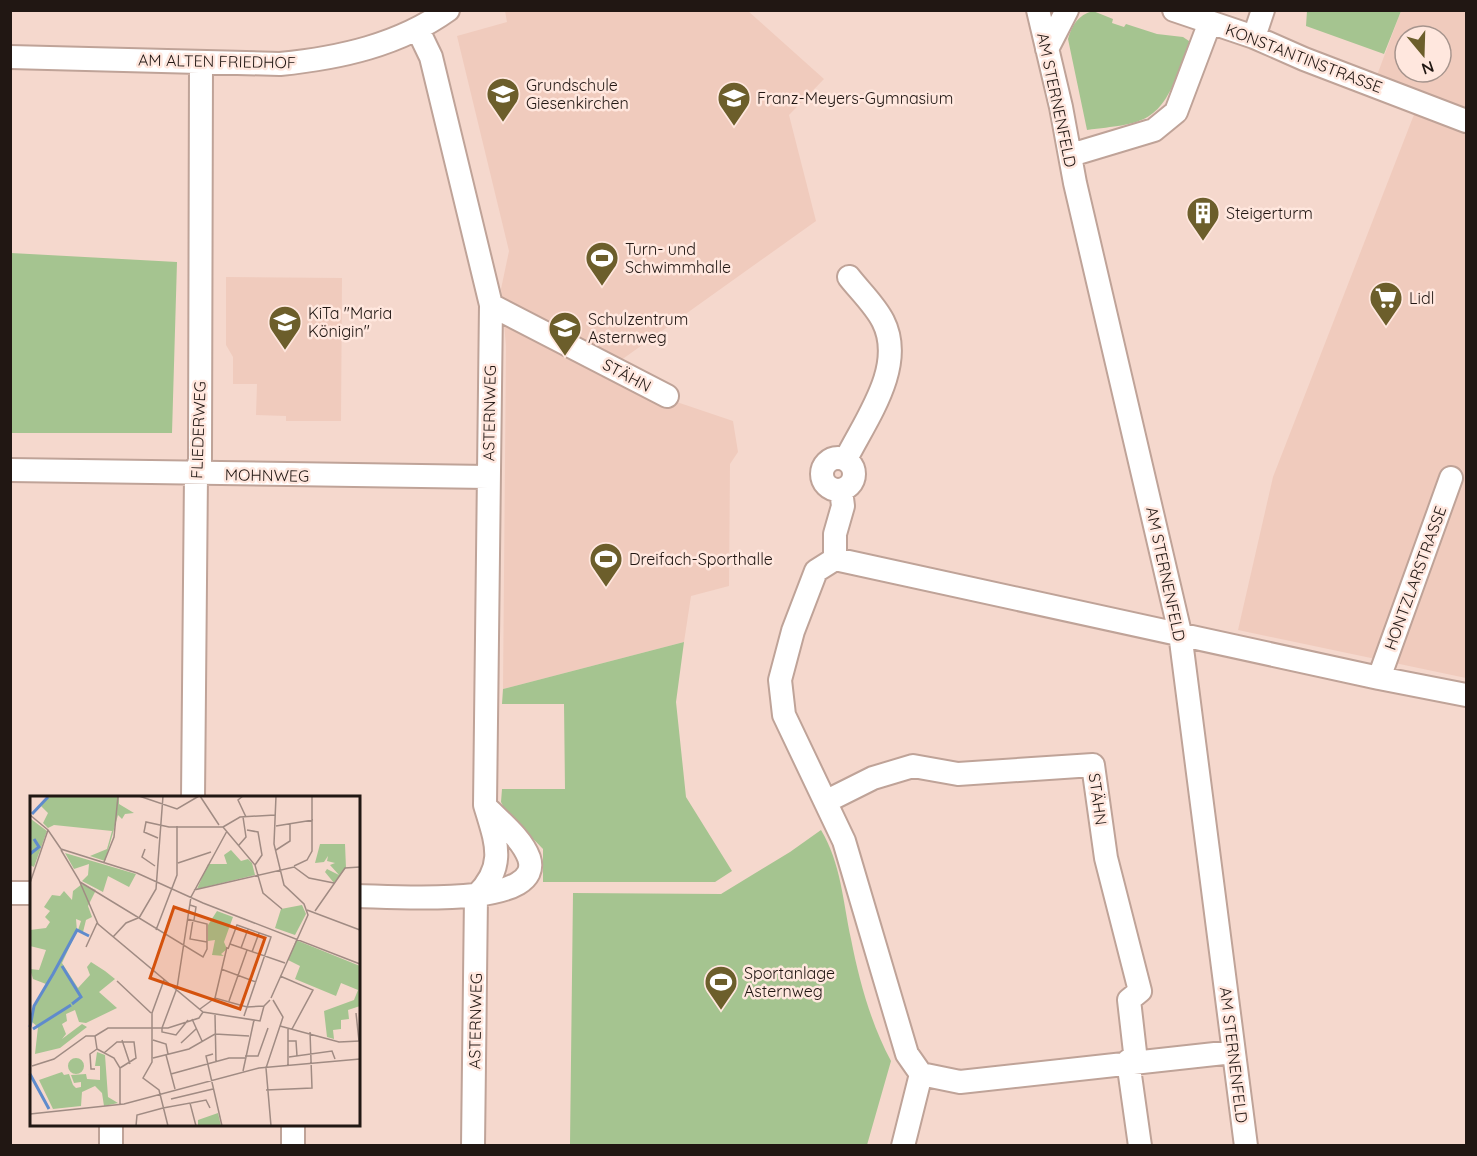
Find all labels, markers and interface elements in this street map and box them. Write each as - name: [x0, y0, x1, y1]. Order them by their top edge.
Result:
- street label: KONSTANTINSTRASSE: [1223, 19, 1385, 97]
- north arrow: [1393, 24, 1453, 84]
- street label: AM STERNENFELD: [1033, 31, 1081, 169]
- street label: AM ALTEN FRIEDHOF: [138, 50, 296, 72]
- text: N: [1419, 57, 1437, 80]
- place label: Grundschule Giesenkirchen: [526, 75, 629, 113]
- school or university icon: Grundschule Giesenkirchen: [485, 76, 521, 123]
- school or university icon: Franz-Meyers-Gymnasium: [716, 80, 752, 127]
- place label: Franz-Meyers-Gymnasium: [757, 88, 953, 108]
- building icon: Steigerturm: [1185, 195, 1221, 242]
- place label: Steigerturm: [1226, 203, 1313, 223]
- place label: Turn- und Schwimmhalle: [625, 239, 731, 277]
- sports icon: Turn- und Schwimmhalle: [584, 240, 620, 287]
- supermarket icon: Lidl: [1368, 280, 1404, 327]
- place label: Lidl: [1409, 288, 1434, 308]
- place label: KiTa "Maria Königin": [308, 303, 392, 341]
- school or university icon: KiTa "Maria Königin": [267, 304, 303, 351]
- place label: Schulzentrum Asternweg: [588, 309, 688, 347]
- school or university icon: Schulzentrum Asternweg: [547, 310, 583, 357]
- street label: STÄHN: [599, 354, 655, 396]
- street label: ASTERNWEG: [478, 365, 500, 461]
- street label: FLIEDERWEG: [186, 381, 210, 479]
- street label: MOHNWEG: [225, 464, 309, 486]
- street label: HONTZLARSTRASSE: [1380, 503, 1450, 653]
- street label: AM STERNENFELD: [1142, 505, 1190, 643]
- sports icon: Dreifach-Sporthalle: [588, 541, 624, 588]
- place label: Dreifach-Sporthalle: [629, 549, 773, 569]
- street label: STÄHN: [1084, 772, 1112, 826]
- inset map: [30, 796, 360, 1126]
- place label: Sportanlage Asternweg: [744, 963, 835, 1001]
- sports icon: Sportanlage Asternweg: [703, 964, 739, 1011]
- street label: ASTERNWEG: [464, 973, 486, 1069]
- street label: AM STERNENFELD: [1216, 986, 1252, 1124]

